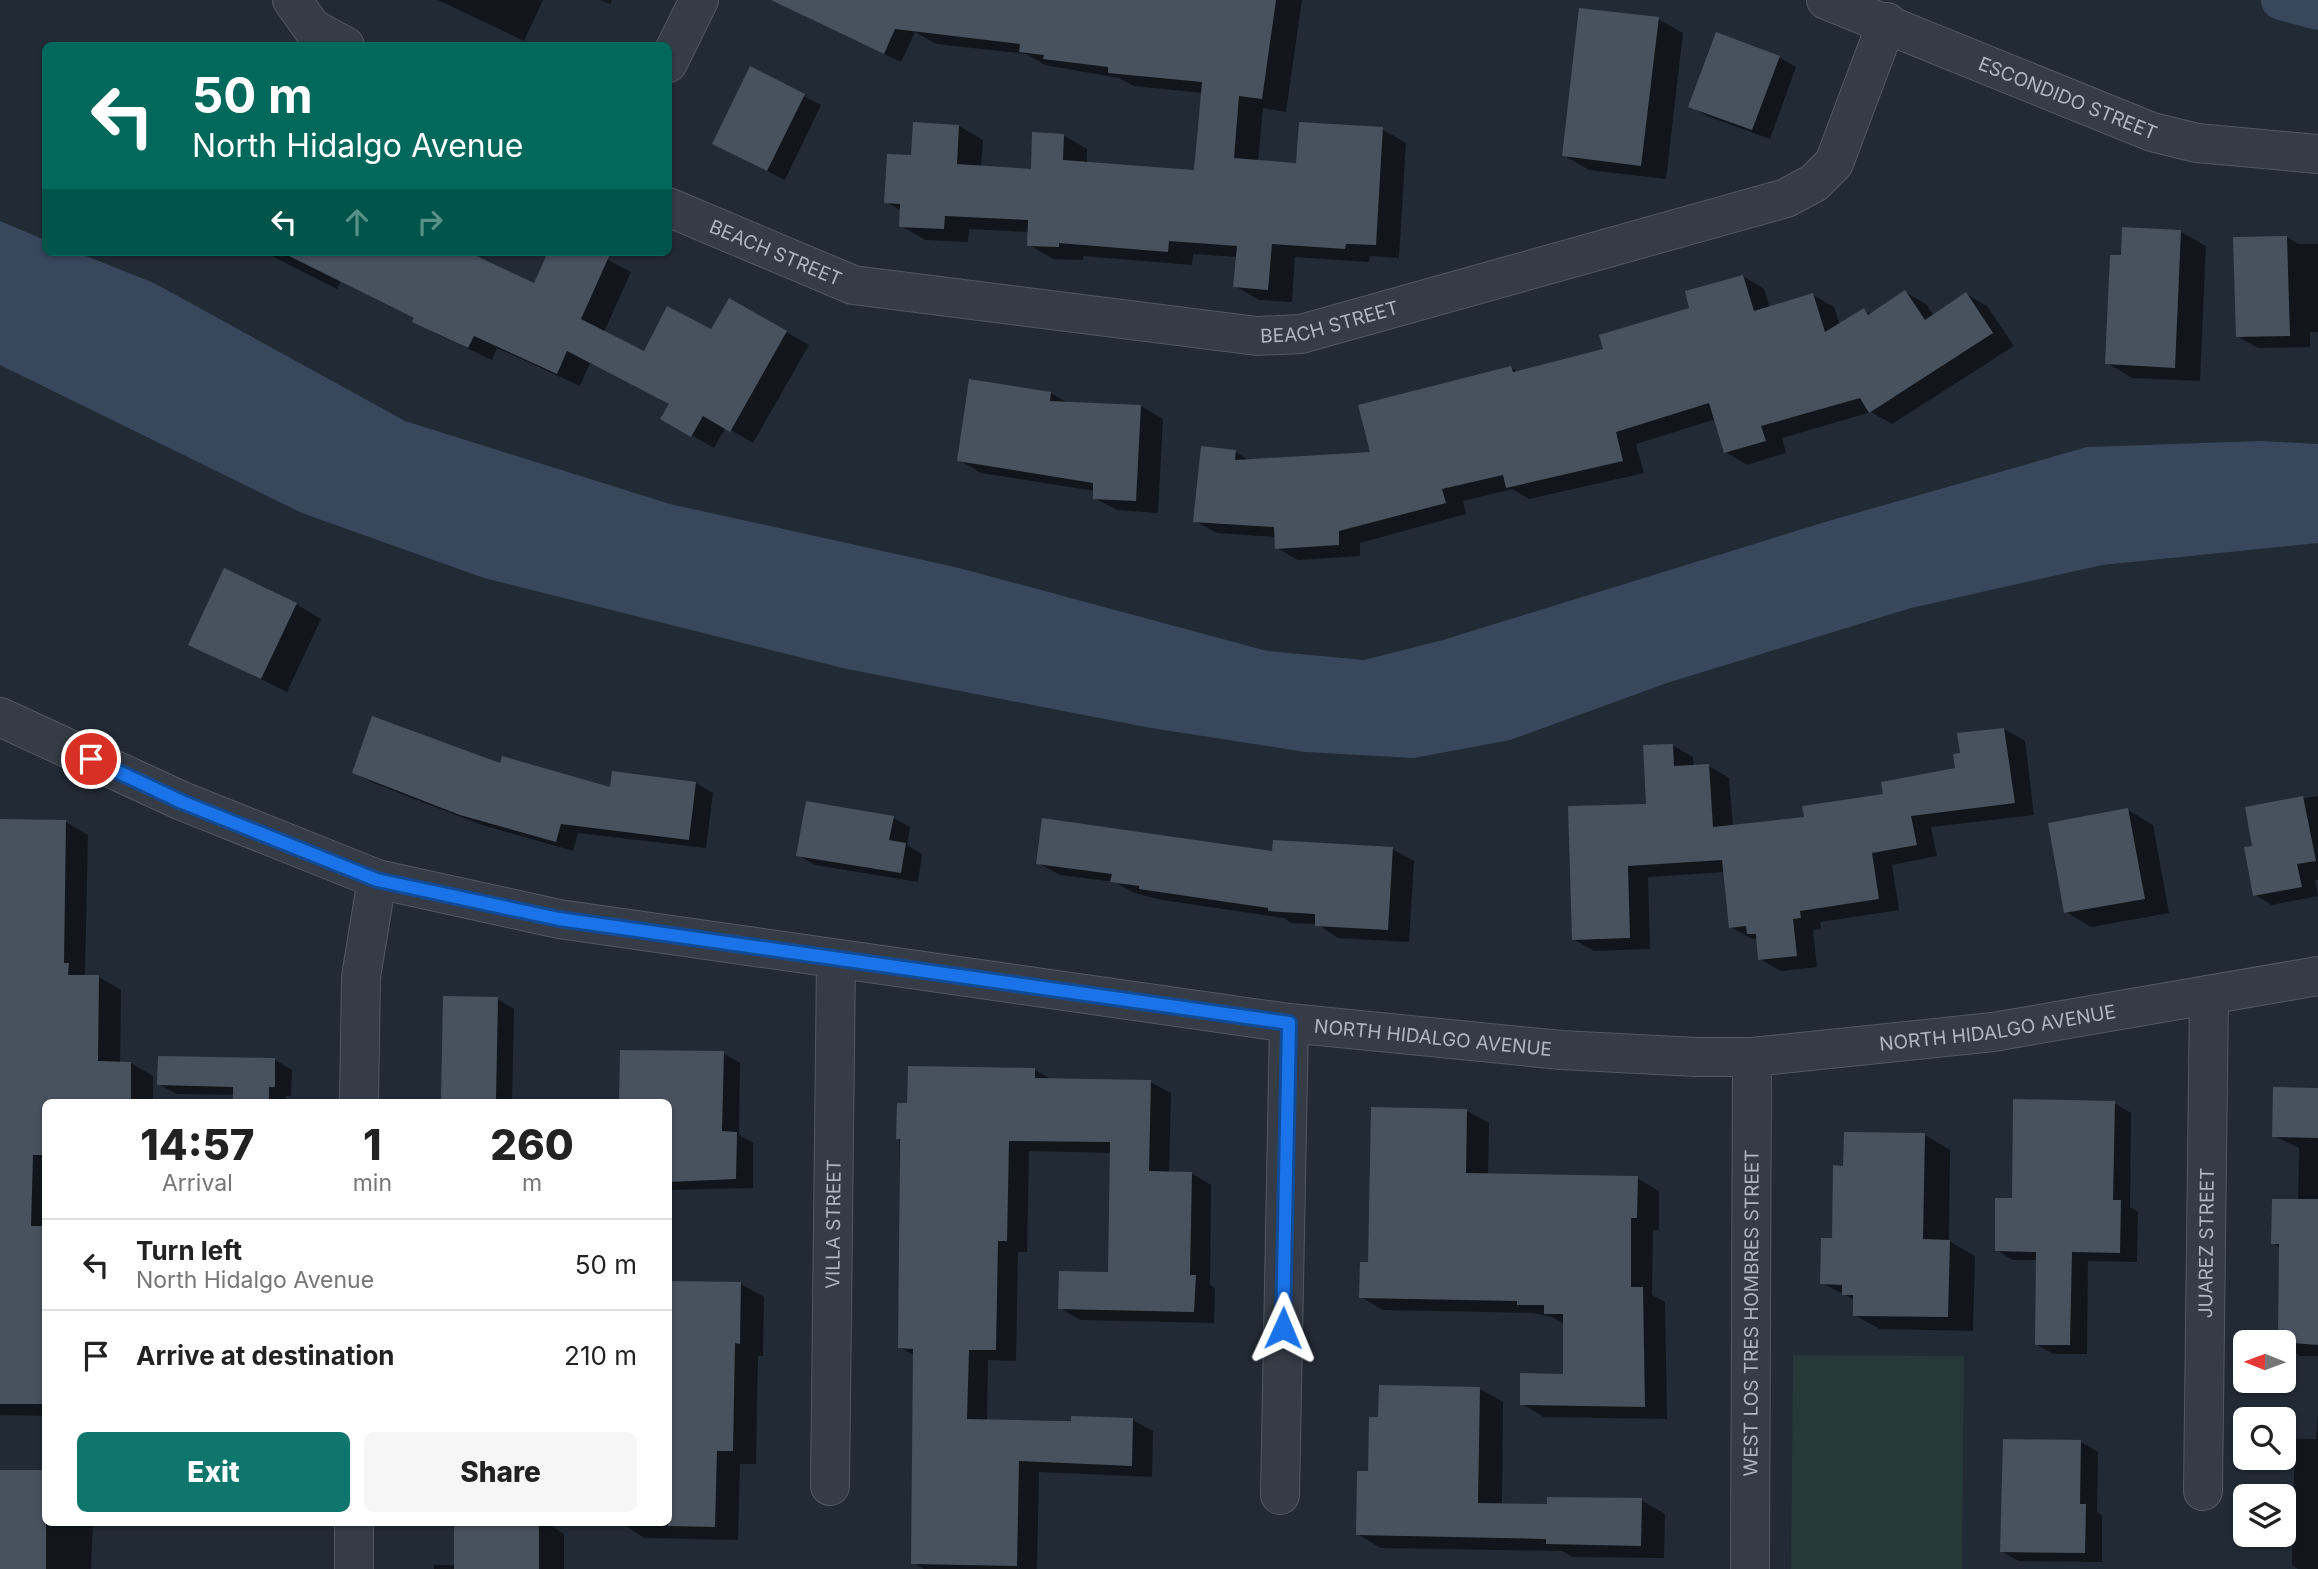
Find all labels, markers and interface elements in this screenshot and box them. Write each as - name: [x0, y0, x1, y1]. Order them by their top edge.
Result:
- street label: ESCONDIDO STREET: [1975, 52, 2160, 145]
- text: 50 m: [192, 66, 313, 125]
- icon: left: [77, 70, 168, 161]
- text: North Hidalgo Avenue: [192, 126, 523, 165]
- icon: left: [265, 203, 303, 241]
- icon: ahead: [338, 203, 376, 241]
- icon: right: [411, 203, 449, 241]
- street label: BEACH STREET: [706, 215, 845, 291]
- street label: BEACH STREET: [1260, 296, 1401, 348]
- pin: [61, 729, 121, 789]
- icon: arrive: [72, 740, 110, 778]
- street label: NORTH HIDALGO AVENUE: [1878, 1000, 2118, 1056]
- street label: NORTH HIDALGO AVENUE: [1313, 1015, 1553, 1061]
- text: 14:57: [140, 1119, 255, 1170]
- text: 1: [363, 1119, 382, 1170]
- text: 260: [490, 1119, 574, 1170]
- street label: WEST LOS TRES HOMBRES STREET: [1739, 1149, 1764, 1477]
- street label: VILLA STREET: [821, 1159, 846, 1289]
- street label: JUAREZ STREET: [2194, 1168, 2219, 1318]
- text: Arrival: [162, 1169, 233, 1197]
- text: min: [353, 1169, 392, 1197]
- text: m: [522, 1169, 542, 1197]
- text: Turn left: [136, 1235, 242, 1266]
- icon: left: [77, 1246, 115, 1284]
- text: 50 m: [575, 1249, 637, 1280]
- text: North Hidalgo Avenue: [136, 1266, 374, 1294]
- position arrow: [1246, 1291, 1320, 1365]
- north arrow: [2233, 1330, 2296, 1393]
- map controls: [2233, 1330, 2296, 1547]
- icon: arrive: [77, 1337, 115, 1375]
- text: Arrive at destination: [136, 1340, 395, 1371]
- text: 210 m: [564, 1340, 637, 1371]
- button: search: [2233, 1407, 2296, 1470]
- button: Exit: [77, 1432, 350, 1512]
- button: Share: [364, 1432, 637, 1512]
- button: layers: [2233, 1484, 2296, 1547]

